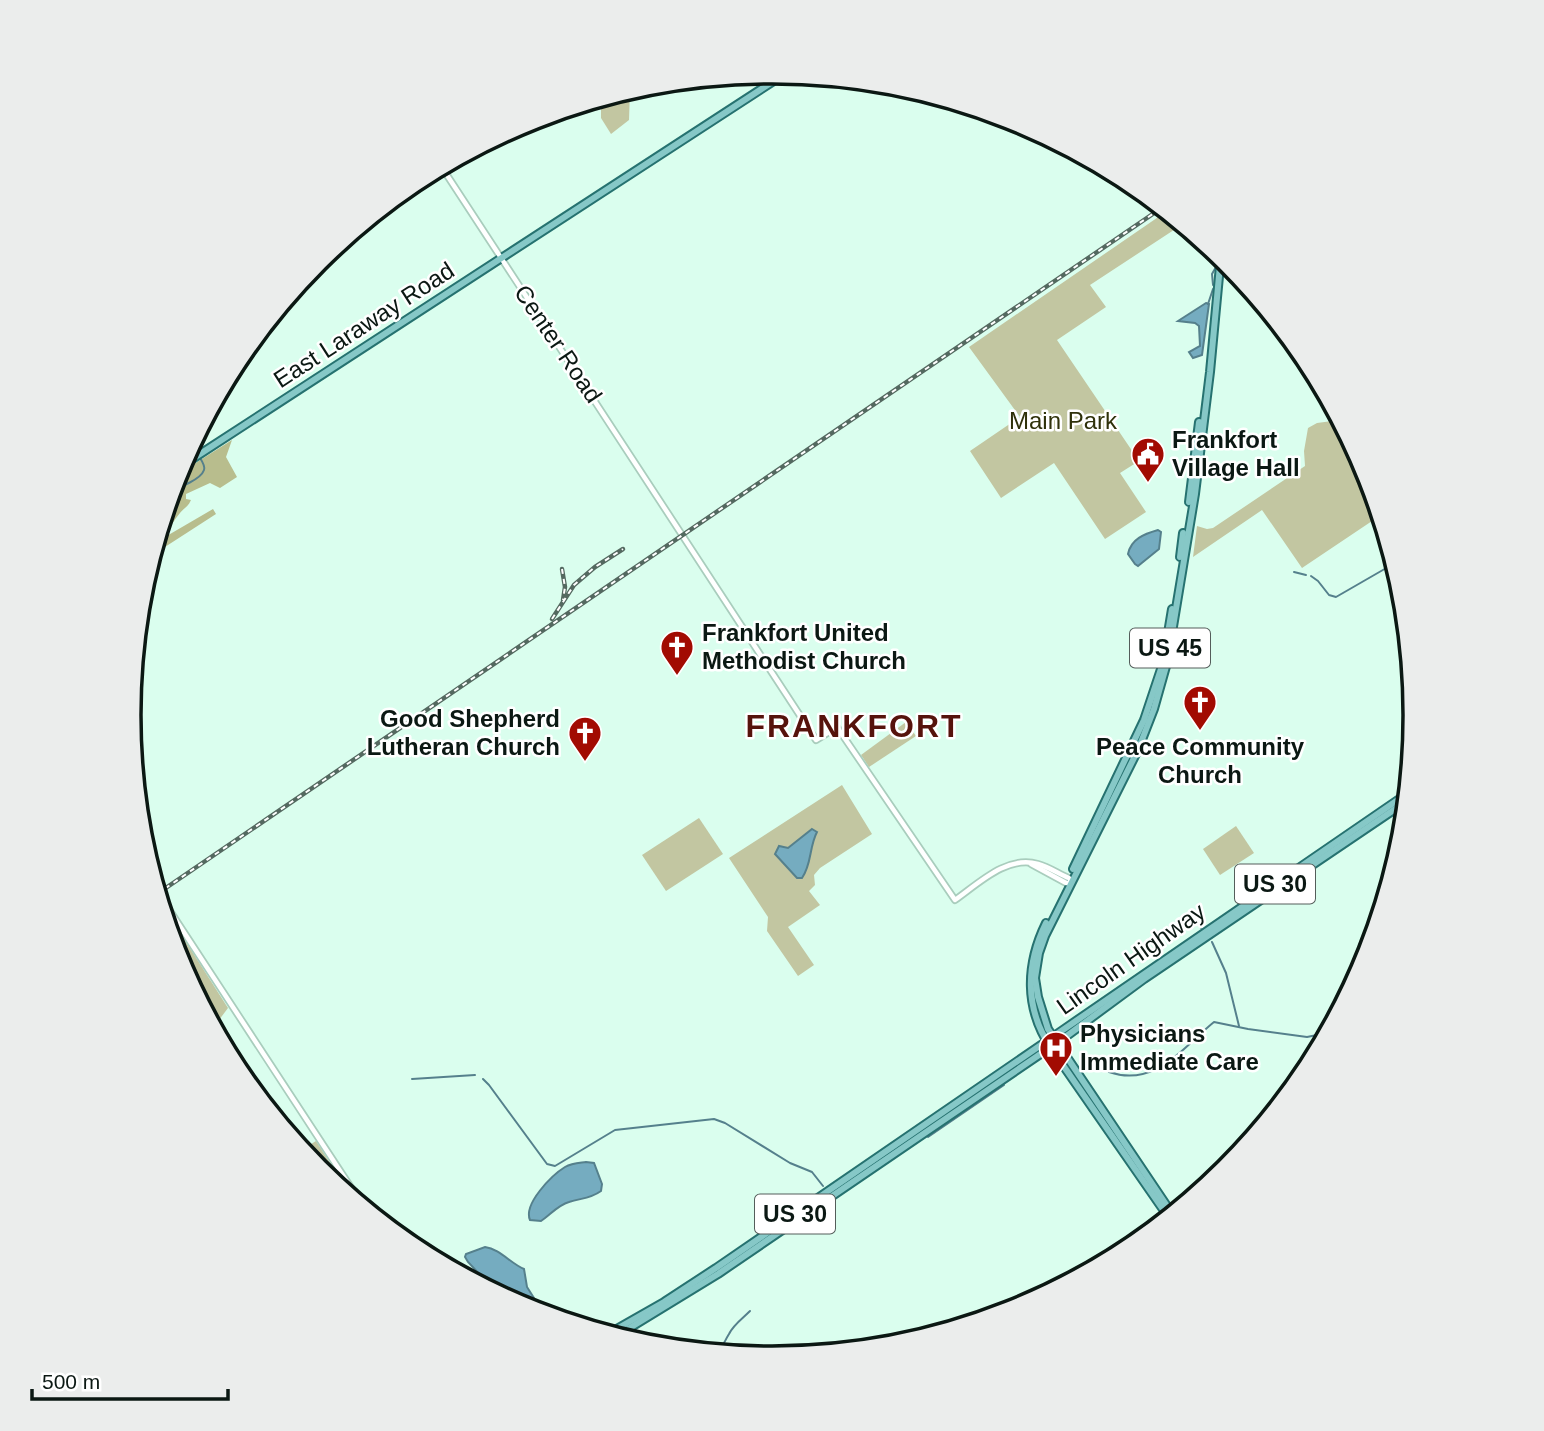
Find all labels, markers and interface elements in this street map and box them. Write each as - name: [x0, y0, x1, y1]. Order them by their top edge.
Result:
- street label: East Laraway Road: [269, 256, 459, 393]
- street label: Center Road: [509, 280, 608, 408]
- park label: Main Park: [1009, 407, 1118, 434]
- place label: Frankfort Village Hall: [1172, 426, 1300, 481]
- public building icon: Frankfort Village Hall: [1129, 435, 1167, 484]
- place label: Frankfort United Methodist Church: [702, 619, 906, 674]
- church icon: Frankfort United Methodist Church: [658, 628, 696, 677]
- road number: US 45: [1130, 628, 1210, 668]
- church icon: Peace Community Church: [1181, 683, 1219, 732]
- place label: Good Shepherd Lutheran Church: [367, 705, 560, 760]
- district label: FRANKFORT: [745, 708, 963, 744]
- church icon: Good Shepherd Lutheran Church: [566, 714, 604, 763]
- place label: Peace Community Church: [1096, 733, 1305, 788]
- road number: US 30: [1235, 864, 1315, 904]
- street label: Lincoln Highway: [1051, 897, 1210, 1020]
- place label: Physicians Immediate Care: [1080, 1020, 1259, 1075]
- hospital icon: Physicians Immediate Care: [1037, 1029, 1075, 1078]
- road number: US 30: [755, 1194, 835, 1233]
- scale bar: [32, 1358, 228, 1402]
- text: 500 m: [42, 1370, 100, 1393]

